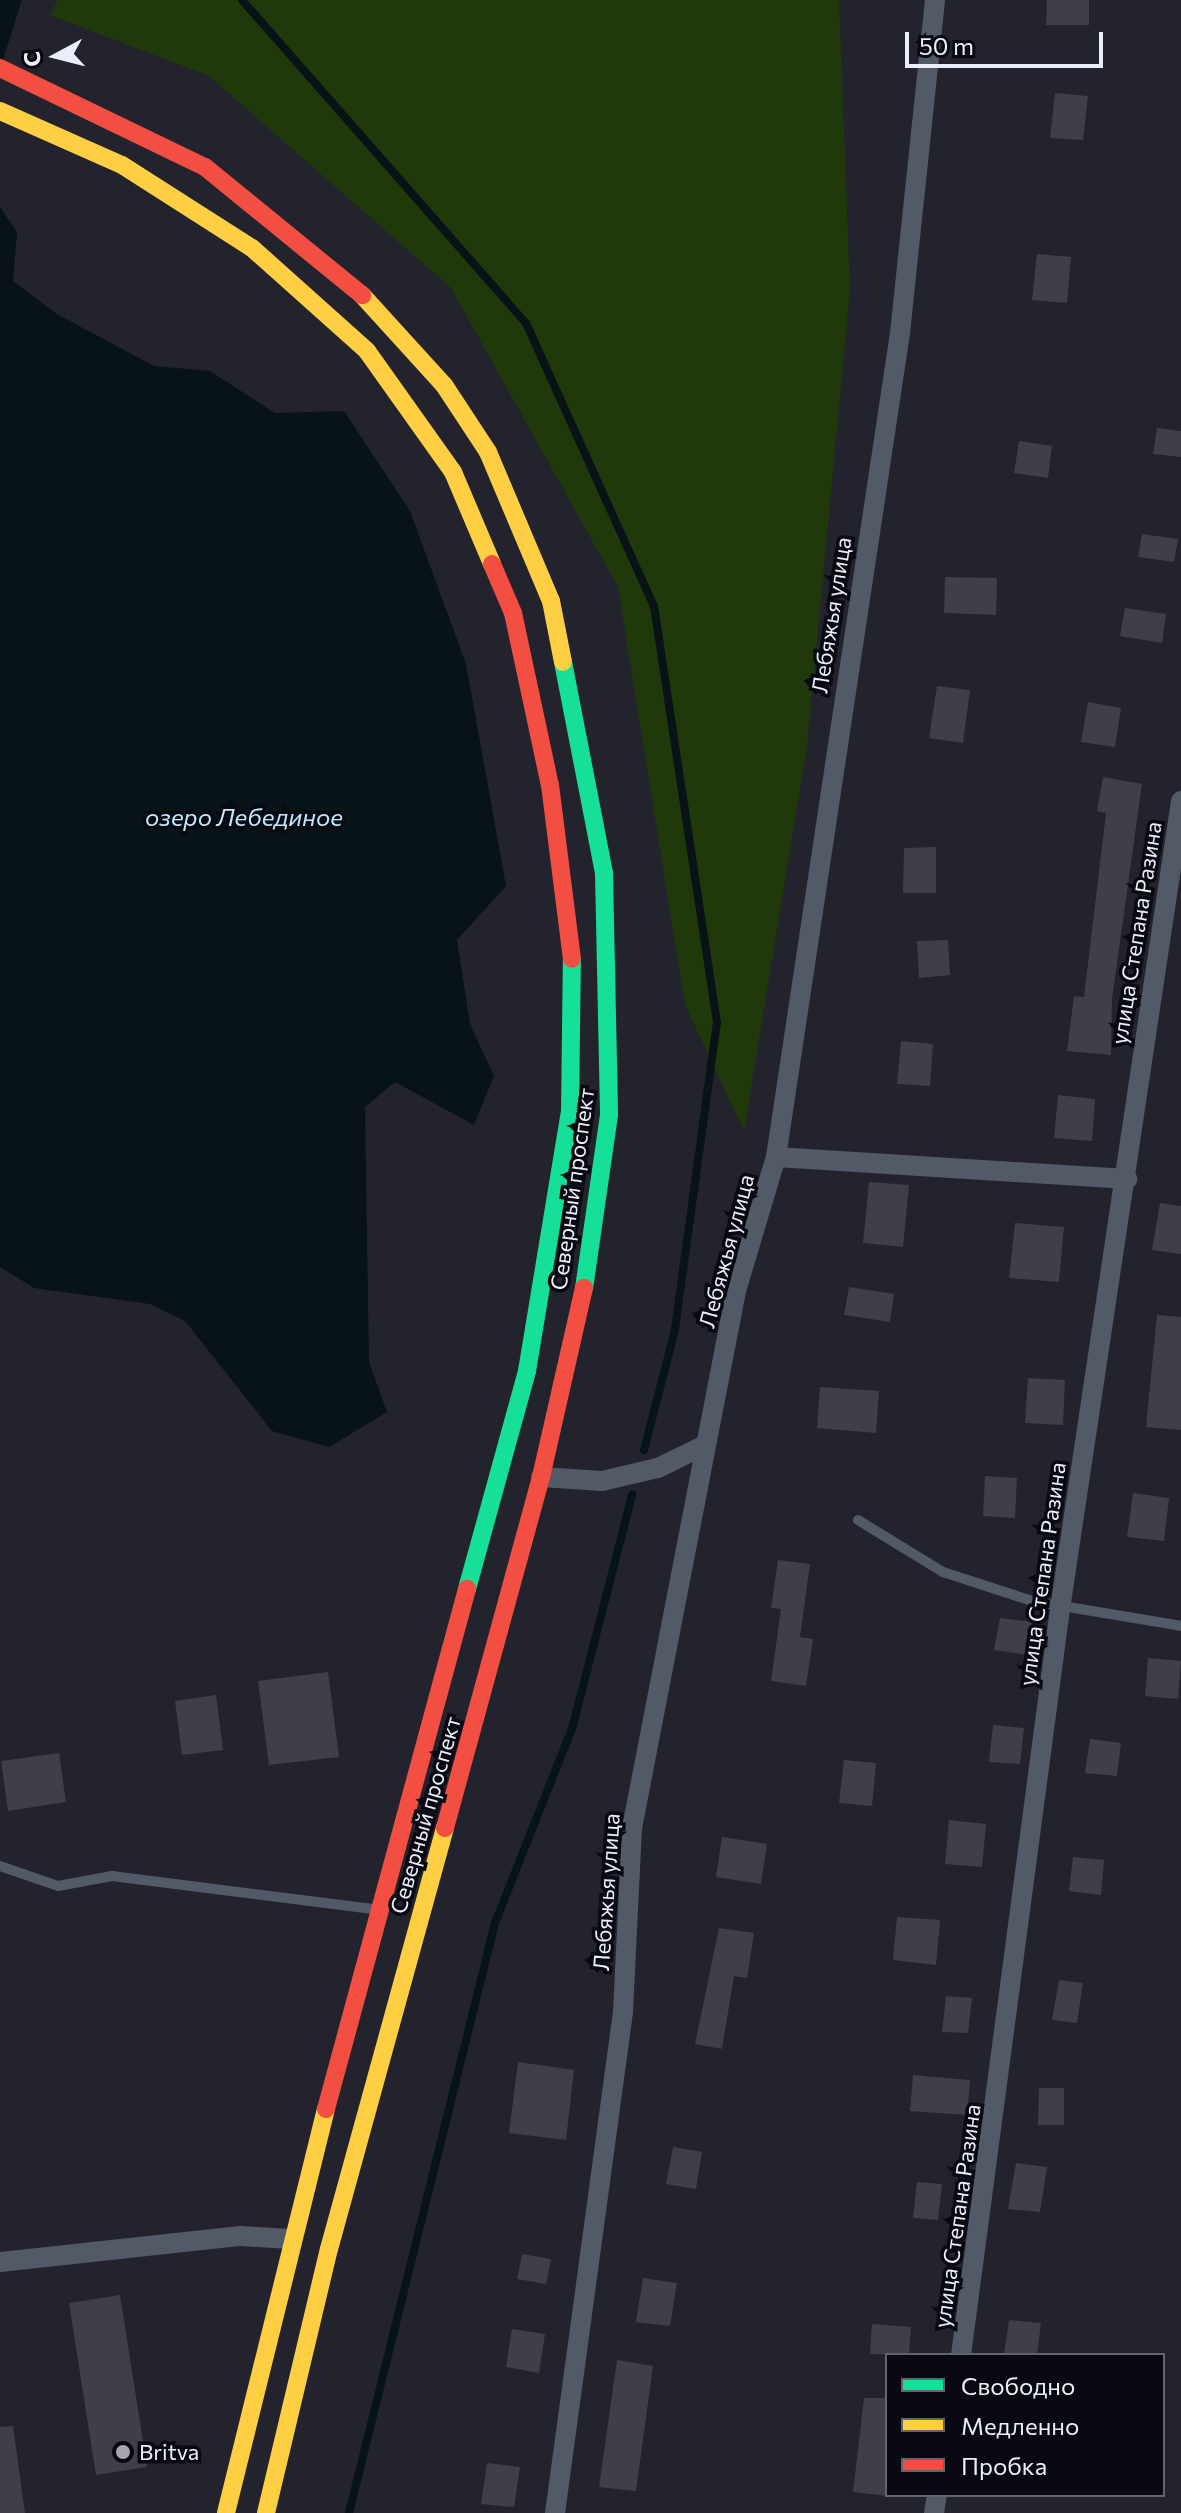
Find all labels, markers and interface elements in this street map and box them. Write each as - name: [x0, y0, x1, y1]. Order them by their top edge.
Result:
- north arrow: [16, 16, 96, 96]
- scale bar: [909, 16, 1107, 66]
- text: 50 m: [919, 31, 974, 60]
- text: С: [17, 50, 46, 68]
- street label: Лебяжья улица: [806, 535, 856, 695]
- water label: озеро Лебединое: [145, 803, 343, 831]
- street label: улица Степана Разина: [1105, 820, 1167, 1046]
- street label: Северный проспект: [545, 1086, 599, 1292]
- street label: Лебяжья улица: [693, 1171, 759, 1331]
- street label: улица Степана Разина: [1013, 1461, 1071, 1687]
- street label: Северный проспект: [384, 1713, 466, 1917]
- street label: Лебяжья улица: [587, 1812, 625, 1972]
- street label: улица Степана Разина: [928, 2103, 986, 2329]
- legend: [885, 2353, 1165, 2497]
- text: Свободно: [961, 2371, 1075, 2400]
- text: Медленно: [961, 2411, 1079, 2440]
- place label: Britva: [139, 2439, 199, 2465]
- marker: Britva: [114, 2443, 132, 2461]
- text: Пробка: [961, 2451, 1047, 2480]

